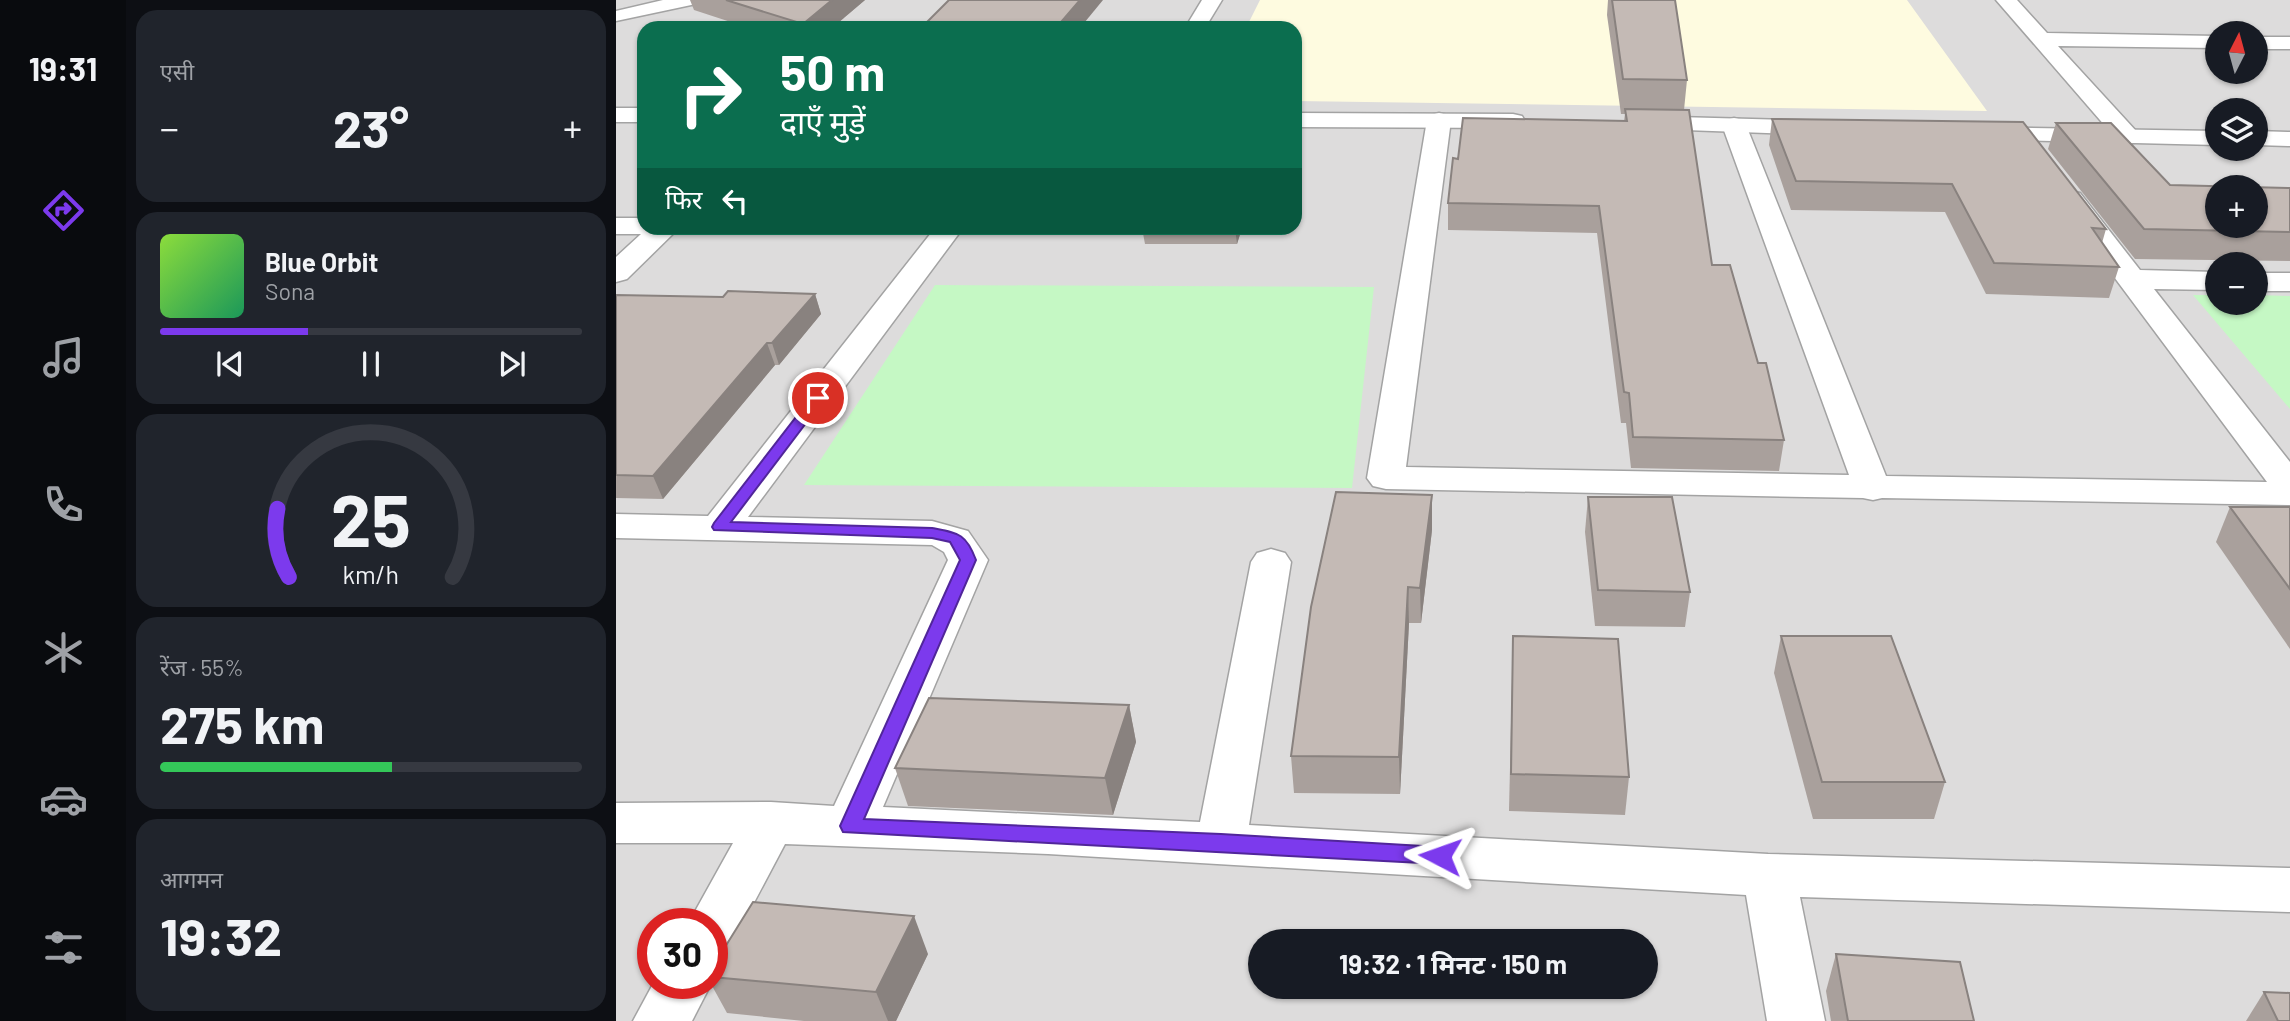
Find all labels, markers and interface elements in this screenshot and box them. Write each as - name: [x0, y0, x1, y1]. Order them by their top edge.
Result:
- north arrow: [2205, 21, 2268, 84]
- map controls: [2205, 21, 2268, 315]
- text: 50 m: [780, 42, 885, 101]
- text: 19:31: [29, 49, 97, 87]
- icon: right: [665, 49, 756, 140]
- text: एसी: [160, 57, 194, 85]
- text: 23°: [333, 96, 409, 158]
- button: layers: [2205, 98, 2268, 161]
- text: दाएँ मुड़ें: [780, 102, 866, 140]
- text: −: [160, 104, 179, 150]
- text: +: [563, 104, 582, 150]
- button: +: [2205, 175, 2268, 238]
- icon: left: [716, 182, 754, 220]
- text: फिर: [665, 183, 702, 214]
- icon: directions: [39, 186, 88, 235]
- text: Blue Orbit: [265, 246, 378, 277]
- button: −: [2205, 252, 2268, 315]
- text: Sona: [265, 277, 315, 305]
- icon: music: [39, 333, 88, 382]
- icon: previous: [211, 345, 249, 383]
- icon: pause: [352, 345, 390, 383]
- icon: next: [493, 345, 531, 383]
- pin: [788, 368, 848, 428]
- icon: arrive: [799, 379, 837, 417]
- text: 25: [331, 474, 411, 562]
- icon: phone: [39, 480, 88, 529]
- text: km/h: [343, 558, 399, 588]
- icon: climate: [39, 628, 88, 677]
- text: रेंज · 55%: [160, 653, 244, 681]
- text: 275 km: [160, 692, 324, 754]
- icon: car: [39, 775, 88, 824]
- position arrow: [1403, 819, 1477, 893]
- text: आगमन: [160, 865, 223, 893]
- text: 19:32: [160, 904, 282, 966]
- speed limit sign: 30: [637, 908, 728, 999]
- icon: filters: [39, 923, 88, 972]
- text: 19:32 · 1 मिनट · 150 m: [1339, 948, 1567, 979]

